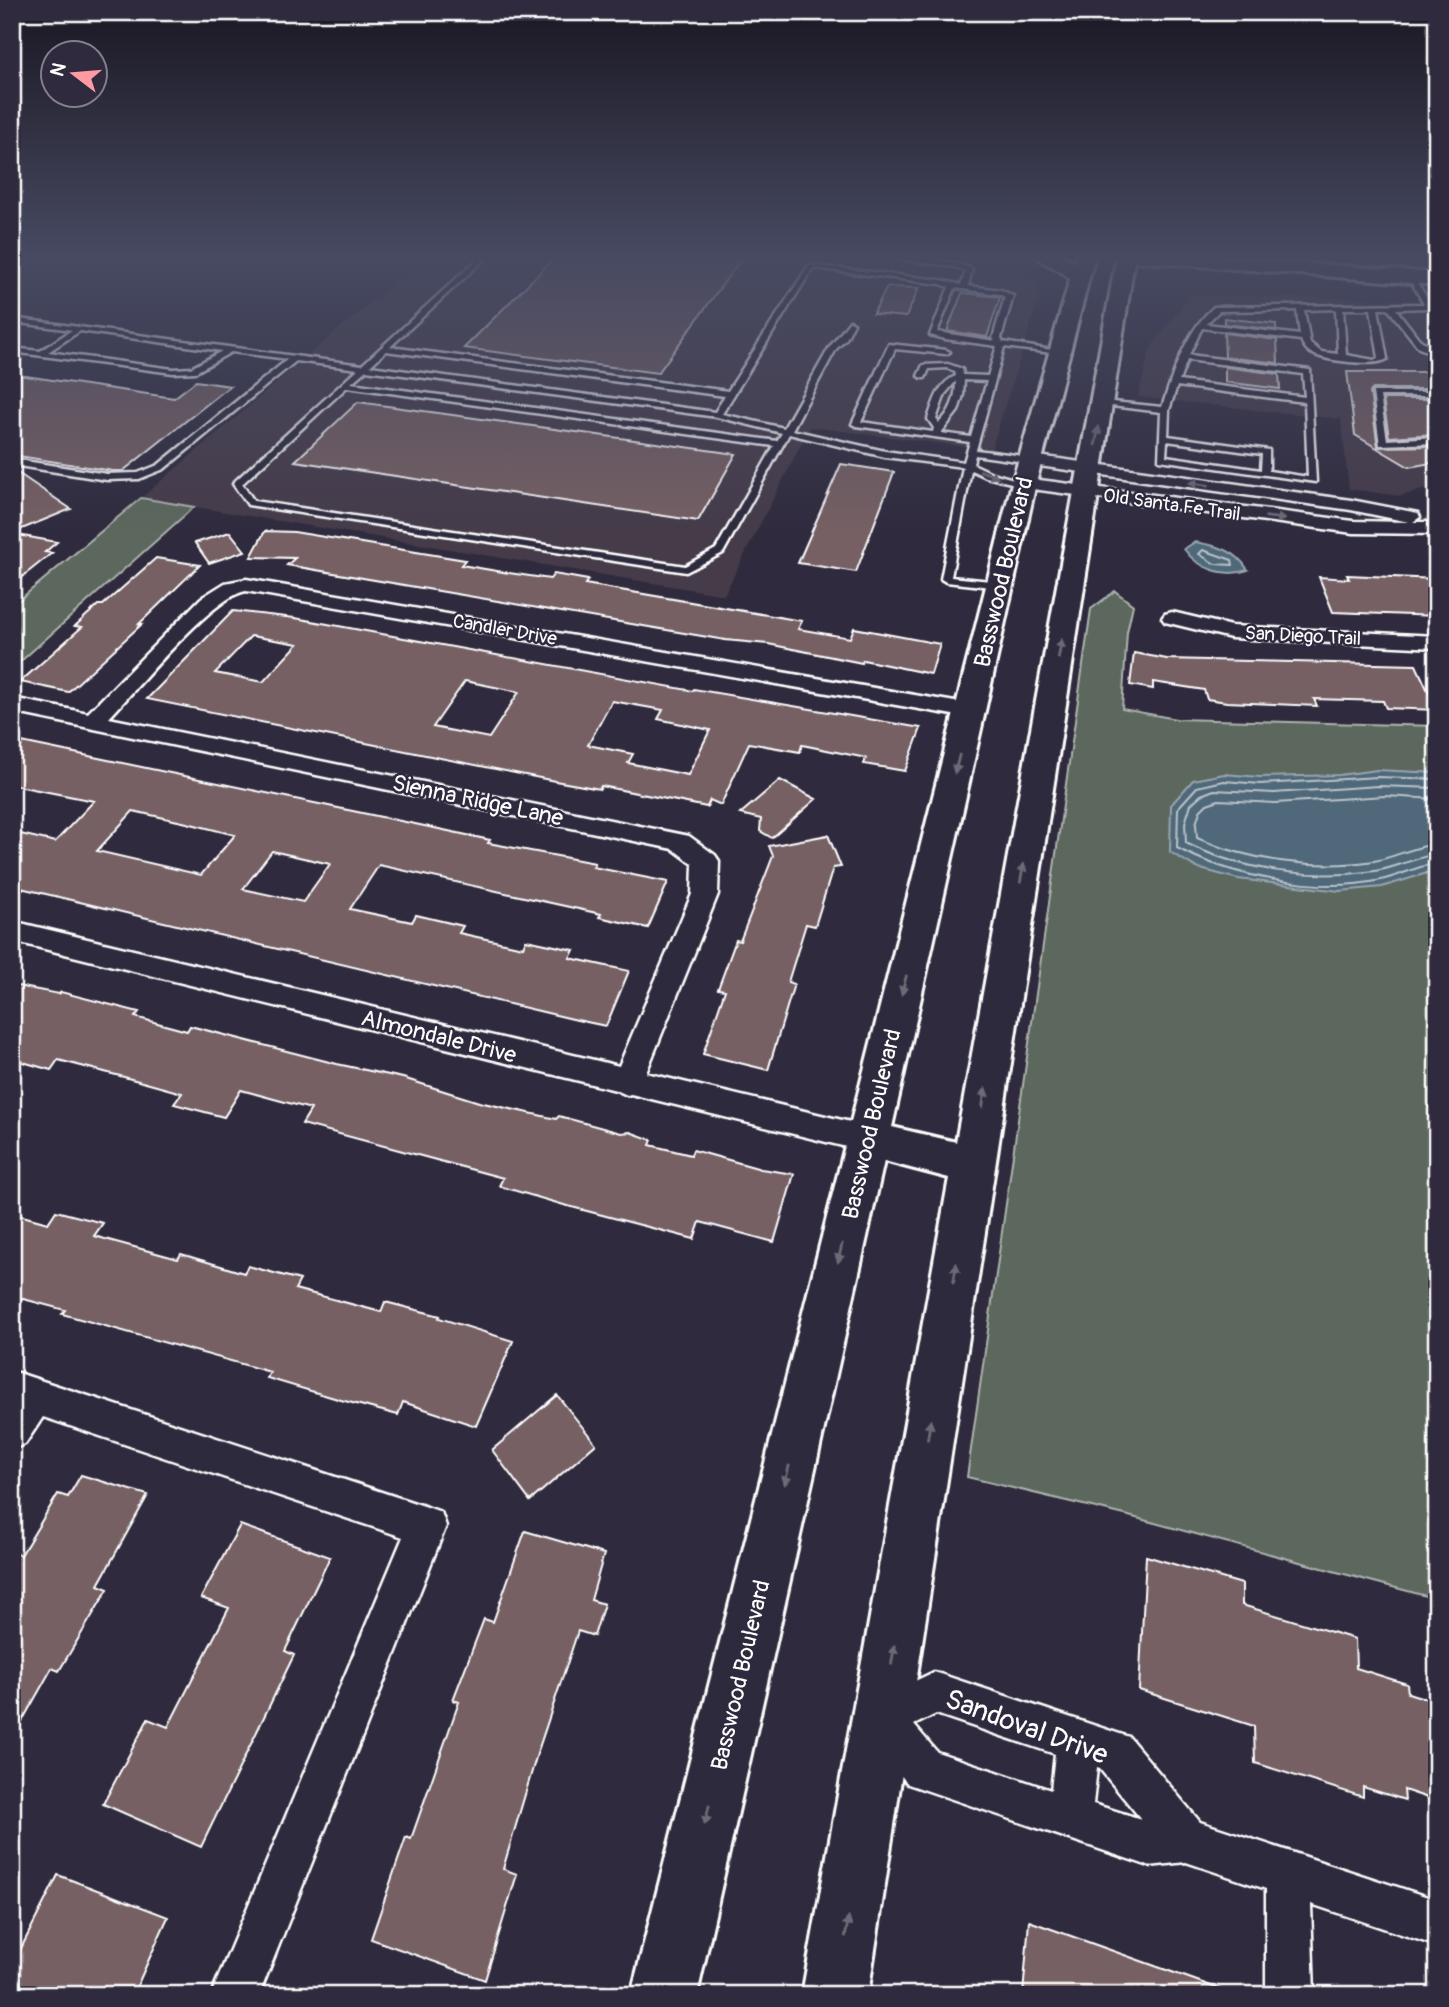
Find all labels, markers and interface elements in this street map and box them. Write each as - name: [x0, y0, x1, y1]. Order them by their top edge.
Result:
- north arrow: [38, 38, 108, 108]
- text: N: [45, 60, 72, 79]
- one-way arrow: [1091, 425, 1102, 447]
- one-way arrow: [979, 469, 1000, 480]
- street label: Basswood Boulevard: [967, 474, 1040, 670]
- one-way arrow: [1188, 478, 1210, 489]
- street label: Old Santa Fe Trail: [1102, 483, 1242, 527]
- one-way arrow: [1264, 512, 1286, 523]
- street label: Candler Drive: [451, 609, 559, 651]
- street label: San Diego Trail: [1244, 621, 1362, 651]
- one-way arrow: [1055, 638, 1066, 660]
- one-way arrow: [952, 753, 963, 775]
- street label: Sienna Ridge Lane: [390, 768, 567, 833]
- one-way arrow: [1017, 862, 1028, 884]
- one-way arrow: [898, 974, 909, 996]
- street label: Almondale Drive: [358, 1003, 520, 1070]
- street label: Basswood Boulevard: [835, 1026, 908, 1222]
- one-way arrow: [979, 1087, 990, 1109]
- one-way arrow: [834, 1242, 845, 1264]
- one-way arrow: [950, 1262, 961, 1284]
- one-way arrow: [924, 1419, 935, 1441]
- one-way arrow: [782, 1464, 793, 1486]
- street label: Basswood Boulevard: [704, 1577, 777, 1773]
- one-way arrow: [888, 1644, 899, 1666]
- street label: Sandoval Drive: [940, 1682, 1113, 1773]
- one-way arrow: [701, 1804, 712, 1826]
- one-way arrow: [842, 1916, 853, 1938]

